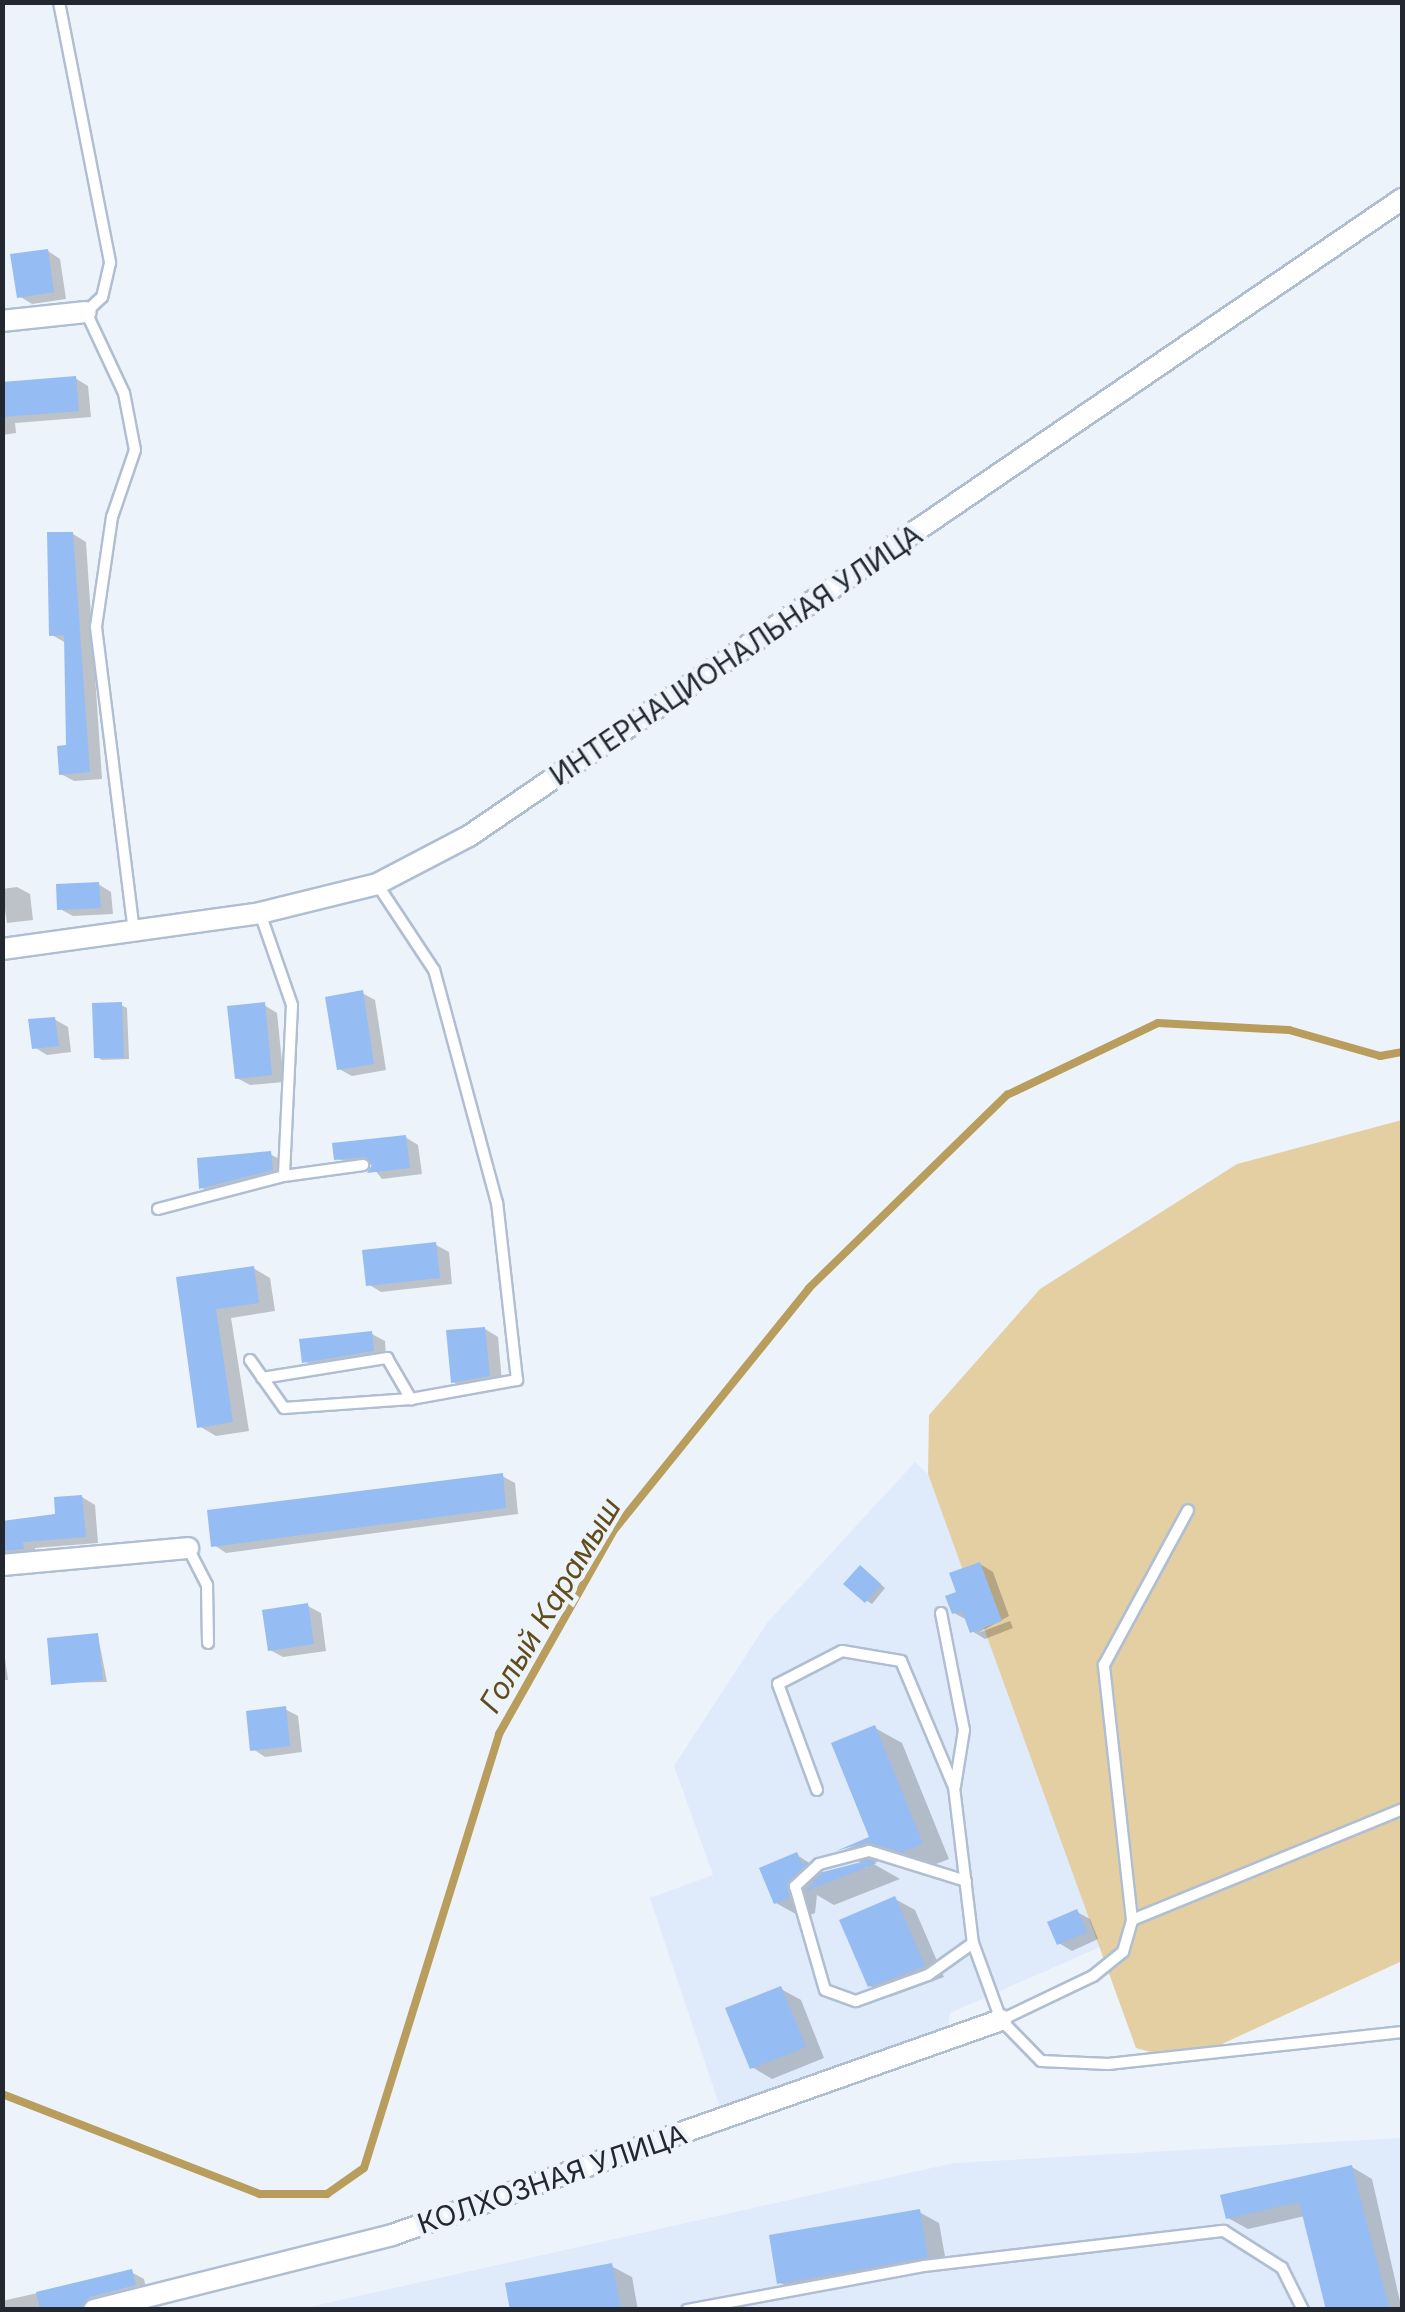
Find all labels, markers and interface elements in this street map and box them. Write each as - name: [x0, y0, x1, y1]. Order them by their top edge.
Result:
- street label: ИНТЕРНАЦИОНАЛЬНАЯ УЛИЦА: [543, 518, 929, 792]
- water label: Голый Карамыш: [472, 1491, 628, 1719]
- street label: КОЛХОЗНАЯ УЛИЦА: [413, 2117, 691, 2241]

